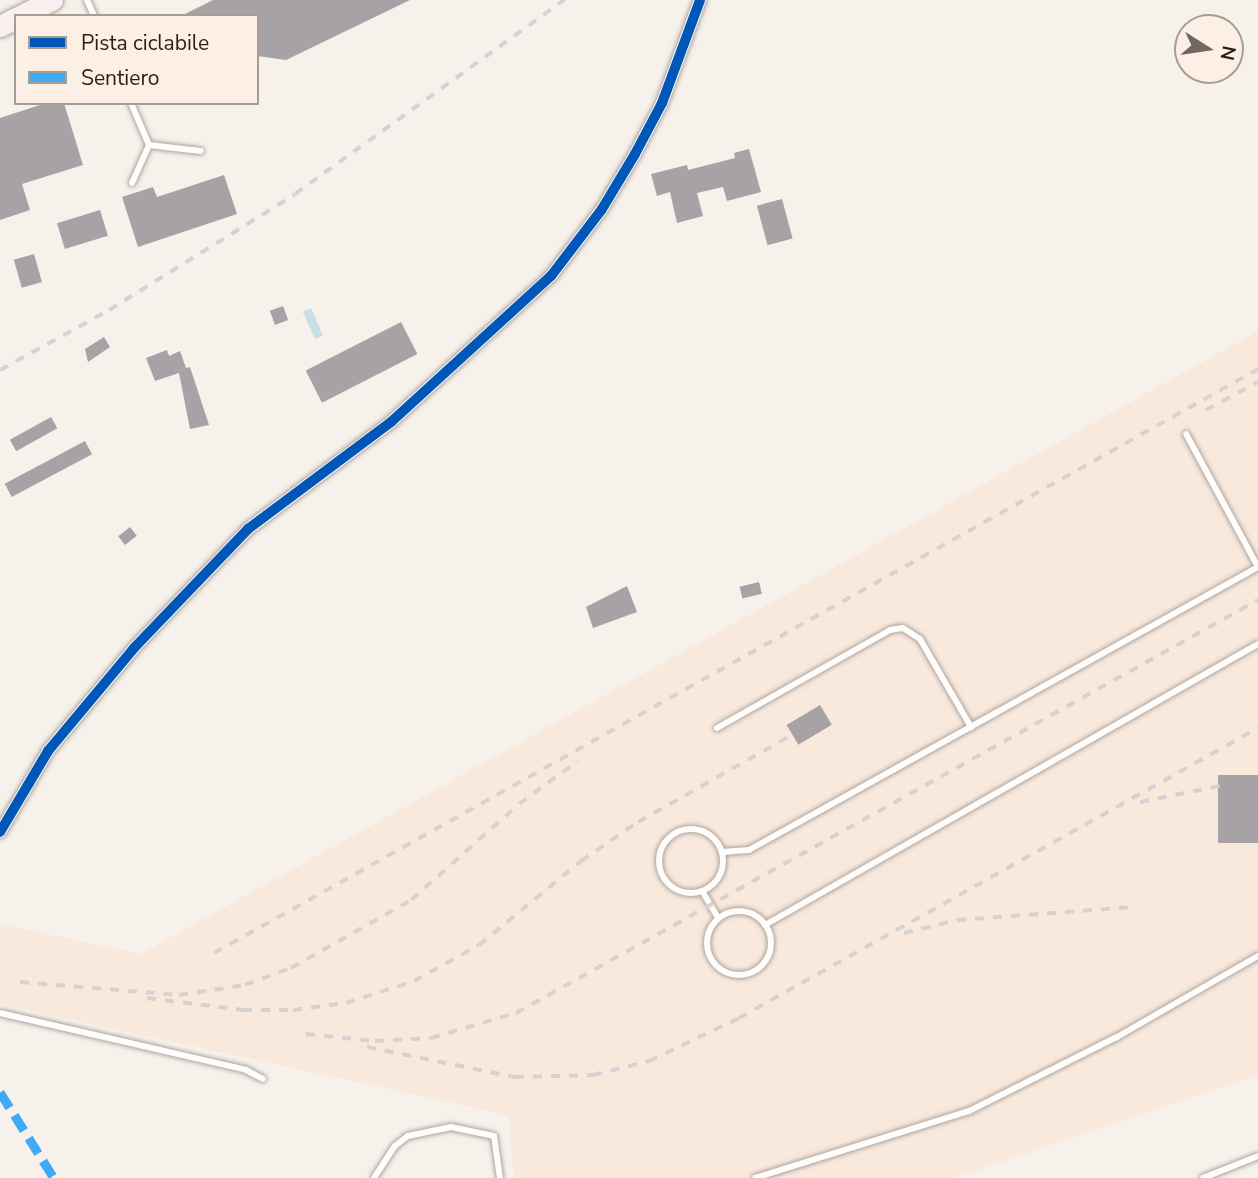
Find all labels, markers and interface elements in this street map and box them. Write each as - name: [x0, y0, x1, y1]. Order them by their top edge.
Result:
- legend: [14, 14, 259, 105]
- north arrow: [1174, 14, 1244, 84]
- text: Pista ciclabile: [81, 29, 209, 57]
- text: N: [1213, 43, 1242, 63]
- text: Sentiero: [81, 64, 159, 92]

